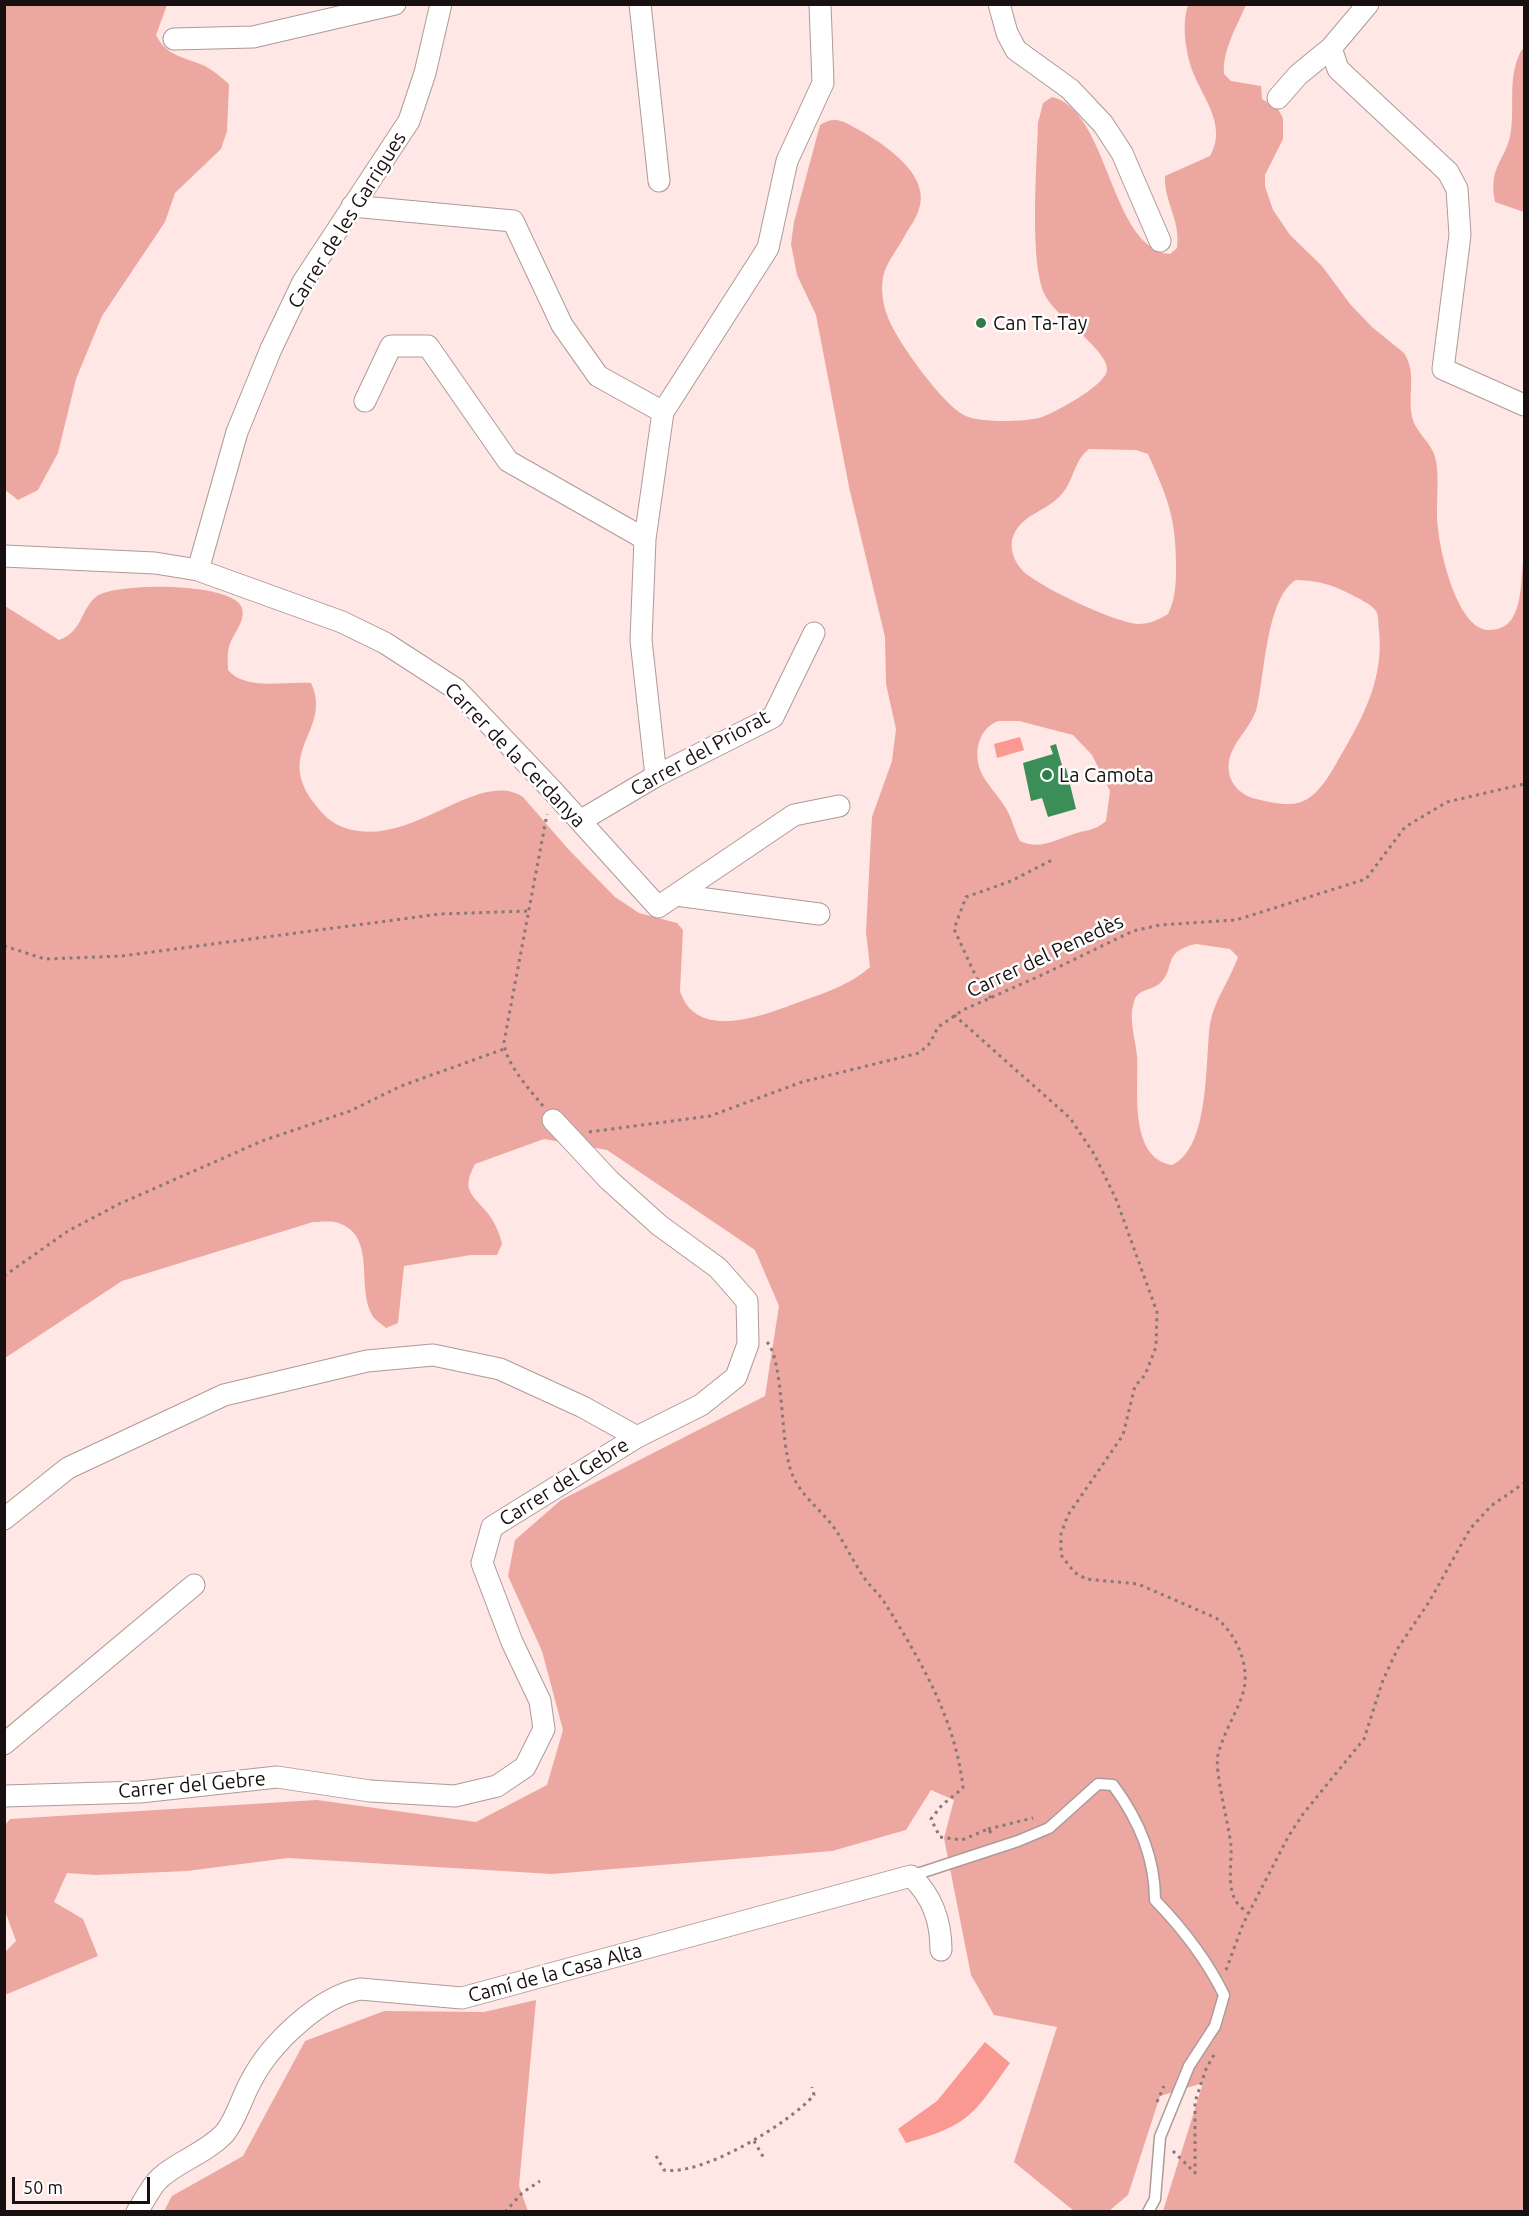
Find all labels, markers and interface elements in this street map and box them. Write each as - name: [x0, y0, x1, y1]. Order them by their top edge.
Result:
- street label: Carrer de les Garrigues: [283, 127, 411, 313]
- place label: Can Ta-Tay: [993, 311, 1087, 335]
- marker: Can Ta-Tay: [974, 316, 988, 330]
- street label: Carrer de la Cerdanya: [440, 677, 590, 833]
- street label: Carrer del Priorat: [626, 705, 774, 801]
- place label: La Camota: [1059, 763, 1154, 787]
- marker: La Camota: [1040, 768, 1054, 782]
- street label: Carrer del Penedès: [963, 909, 1127, 1003]
- street label: Carrer del Gebre: [495, 1433, 633, 1531]
- street label: Carrer del Gebre: [117, 1767, 267, 1803]
- street label: Camí de la Casa Alta: [465, 1938, 645, 2008]
- scale bar: [15, 2165, 153, 2203]
- text: 50 m: [23, 2177, 63, 2197]

